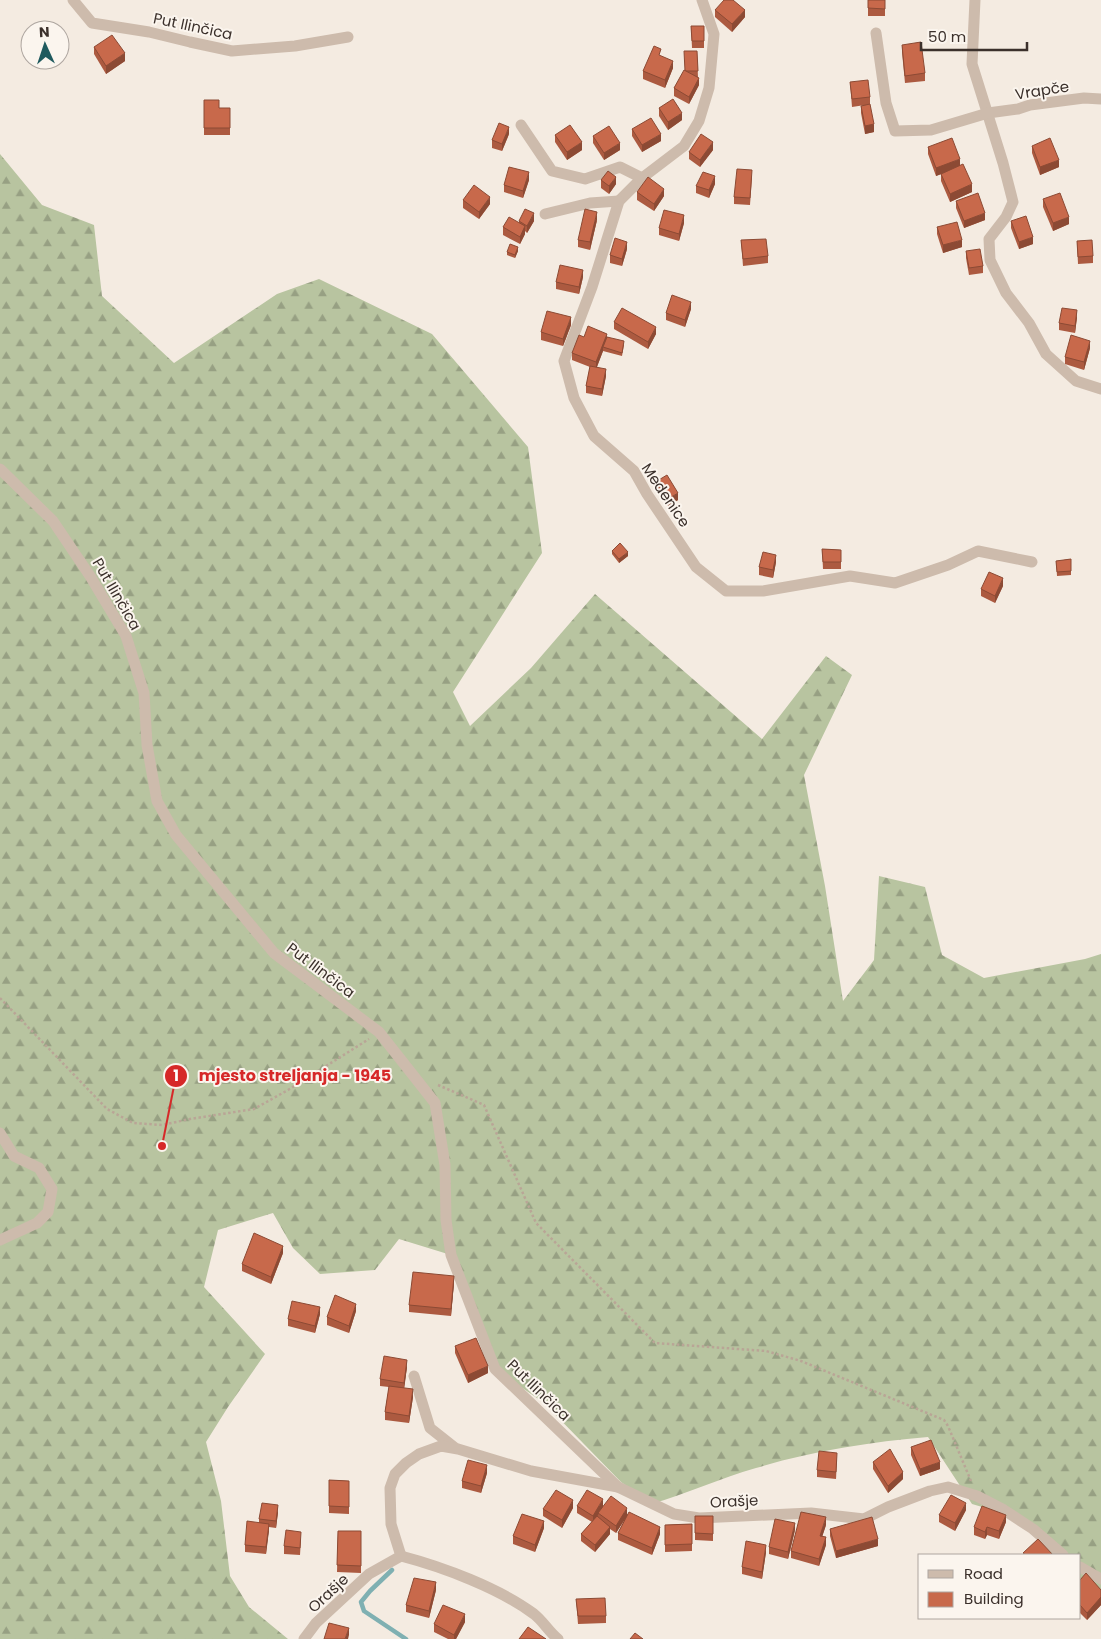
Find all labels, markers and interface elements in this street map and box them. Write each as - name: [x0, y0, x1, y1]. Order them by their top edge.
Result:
- street label: Put Ilinčica: [151, 7, 235, 45]
- north arrow: [20, 20, 70, 70]
- scale bar: [921, 20, 1027, 52]
- text: N: [39, 22, 50, 42]
- text: 50 m: [928, 26, 966, 47]
- street label: Vrapče: [1013, 75, 1071, 105]
- street label: Medenice: [637, 459, 695, 531]
- street label: Put Ilinčica: [88, 554, 146, 634]
- street label: Put Ilinčica: [283, 937, 359, 1003]
- callout: mjesto streljanja - 1945: [164, 1060, 401, 1091]
- text: mjesto streljanja - 1945: [199, 1064, 391, 1087]
- text: 1: [173, 1065, 179, 1086]
- street label: Put Ilinčica: [503, 1354, 575, 1426]
- street label: Orašje: [709, 1489, 759, 1513]
- legend: [918, 1554, 1081, 1619]
- text: Road: [964, 1563, 1003, 1584]
- street label: Orašje: [303, 1569, 353, 1617]
- text: Building: [964, 1588, 1024, 1609]

